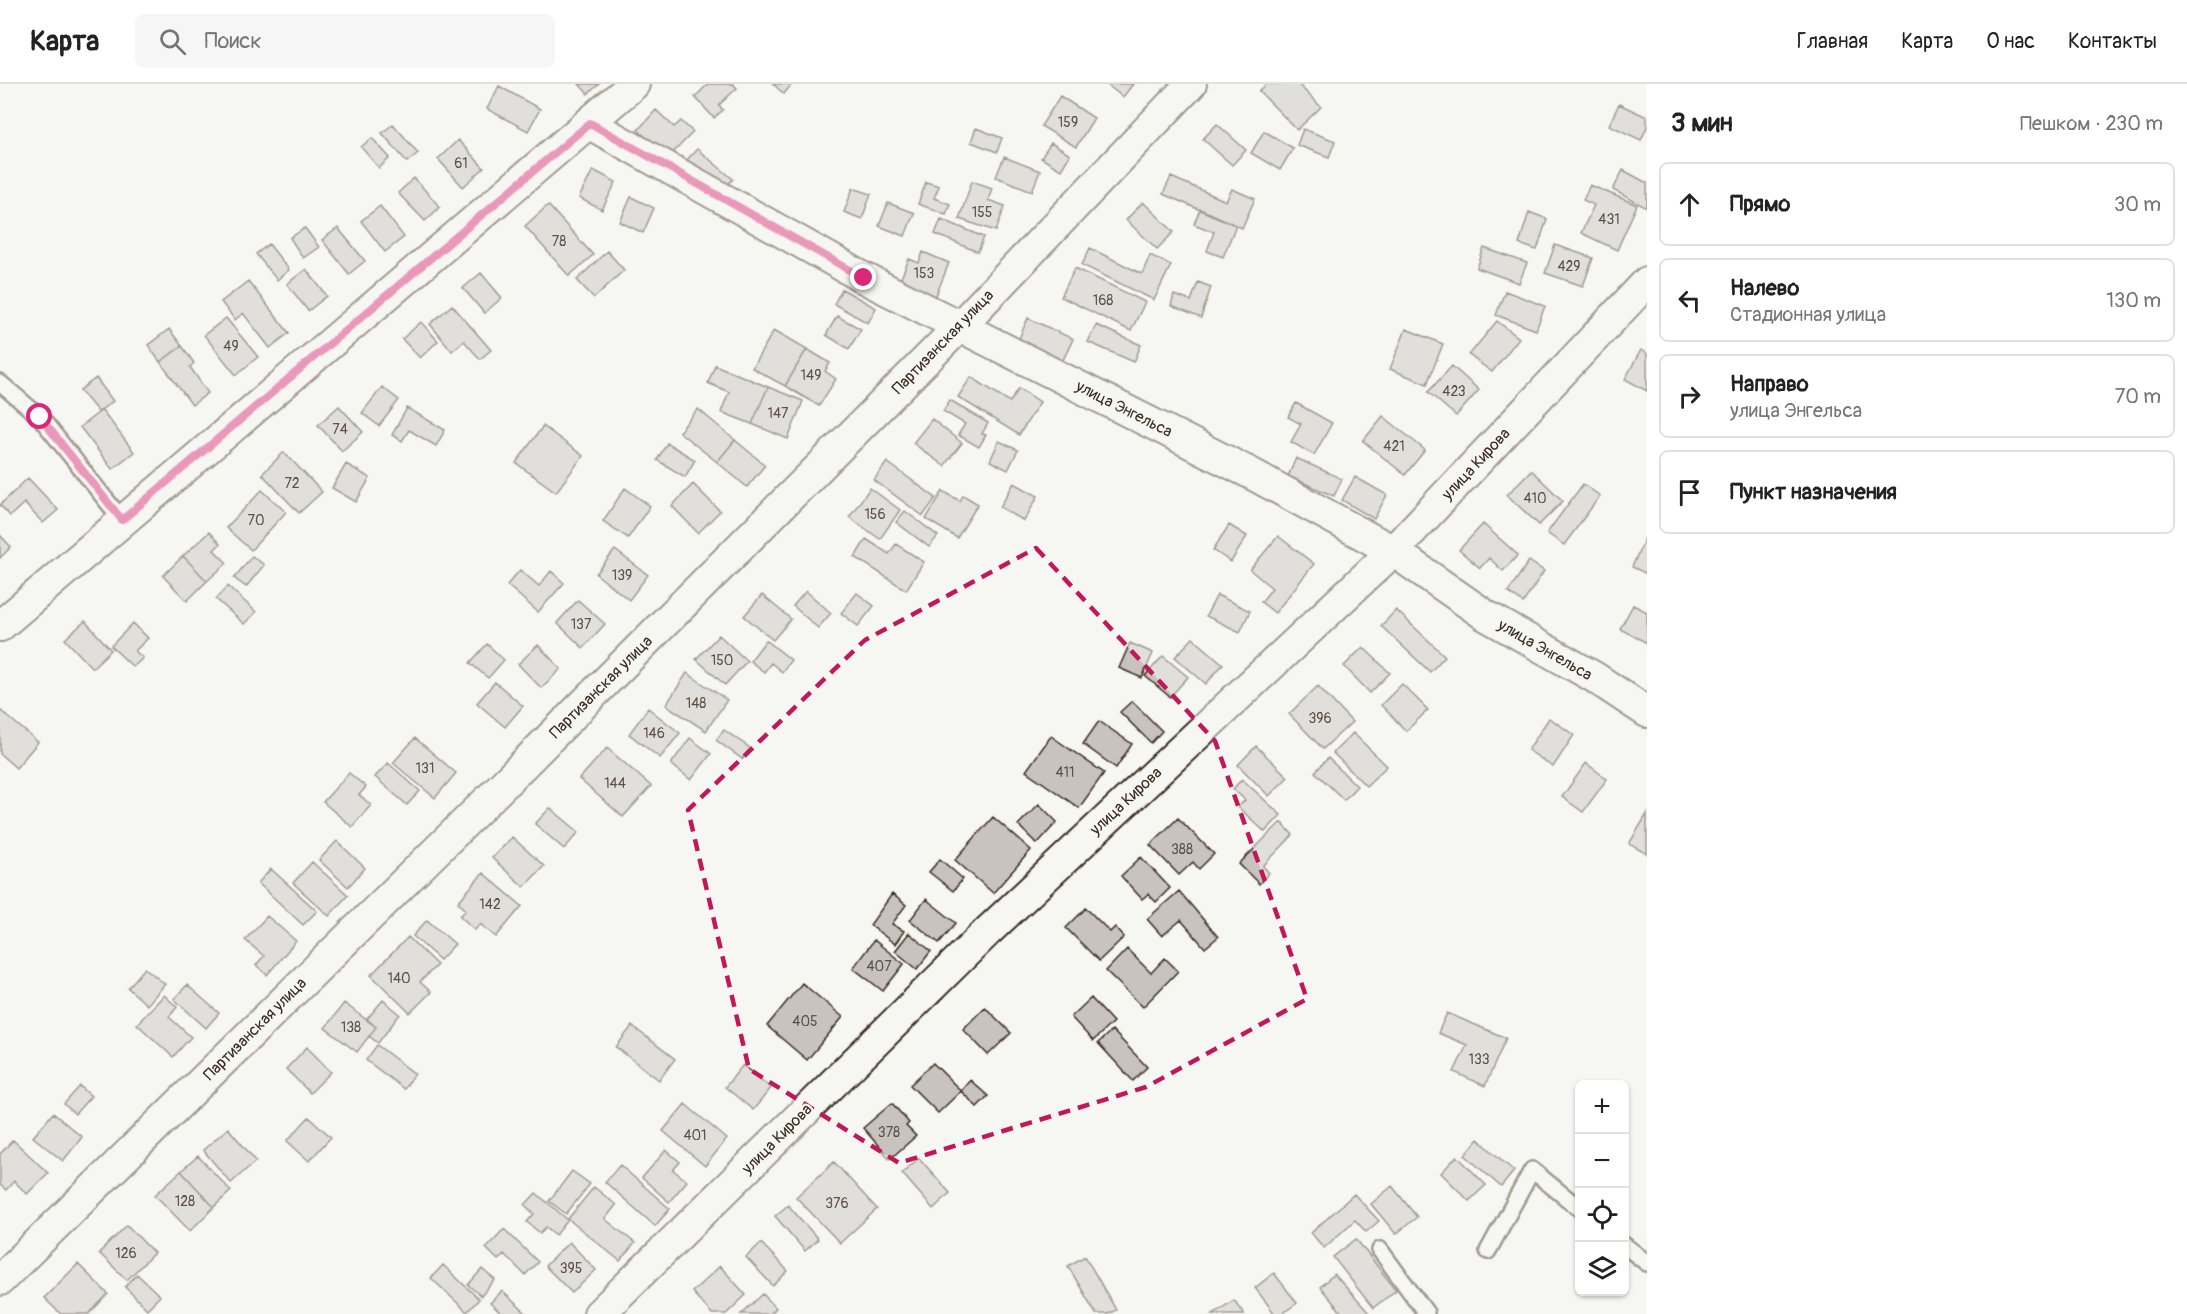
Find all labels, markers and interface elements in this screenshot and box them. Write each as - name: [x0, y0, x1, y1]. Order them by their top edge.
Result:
- search box: [135, 14, 555, 68]
- text: Карта: [30, 24, 99, 59]
- icon: search: [156, 25, 189, 58]
- text: Поиск: [204, 27, 262, 55]
- text: Главная: [1797, 28, 1868, 55]
- text: Карта: [1901, 28, 1953, 55]
- text: О нас: [1986, 28, 2035, 55]
- text: Контакты: [2068, 28, 2157, 55]
- text: 3 мин: [1671, 107, 1733, 139]
- text: Пешком · 230 m: [2020, 111, 2163, 136]
- house number: 159: [1058, 114, 1078, 131]
- house number: 61: [454, 155, 468, 172]
- icon: ahead: [1673, 188, 1706, 221]
- text: Прямо: [1730, 190, 1790, 218]
- text: 30 m: [2114, 192, 2161, 217]
- house number: 155: [972, 204, 992, 221]
- house number: 431: [1598, 211, 1620, 228]
- house number: 78: [552, 233, 566, 250]
- house number: 429: [1557, 258, 1581, 275]
- route end: [850, 264, 876, 290]
- house number: 153: [914, 265, 935, 282]
- text: Налево: [1730, 274, 1799, 302]
- icon: left: [1673, 284, 1706, 317]
- street label: Партизанская улица: [888, 286, 998, 398]
- text: 130 m: [2106, 288, 2161, 313]
- house number: 168: [1093, 292, 1113, 309]
- text: Стадионная улица: [1730, 302, 1886, 327]
- house number: 49: [223, 338, 239, 355]
- house number: 149: [801, 367, 821, 384]
- text: Направо: [1730, 370, 1809, 398]
- street label: улица Энгельса: [1072, 376, 1176, 442]
- icon: right: [1673, 380, 1706, 413]
- house number: 423: [1442, 383, 1466, 400]
- text: 70 m: [2115, 384, 2161, 409]
- text: улица Энгельса: [1730, 398, 1862, 423]
- route start: [26, 403, 52, 429]
- house number: 147: [768, 405, 789, 422]
- house number: 74: [332, 421, 348, 438]
- street label: улица Кирова: [1437, 424, 1514, 505]
- house number: 421: [1383, 438, 1405, 455]
- house number: 72: [284, 475, 300, 492]
- icon: arrive: [1673, 476, 1706, 509]
- text: Пункт назначения: [1730, 478, 1897, 506]
- house number: 410: [1523, 490, 1547, 507]
- house number: 156: [864, 506, 886, 523]
- house number: 70: [248, 512, 264, 529]
- house number: 139: [612, 567, 632, 584]
- street label: улица Энгельса: [1493, 614, 1596, 685]
- house number: 137: [571, 616, 592, 633]
- street label: Партизанская улица: [545, 631, 657, 743]
- house number: 150: [711, 652, 733, 669]
- house number: 148: [686, 695, 706, 712]
- house number: 396: [1308, 710, 1332, 727]
- house number: 146: [643, 725, 665, 742]
- house number: 131: [416, 760, 434, 777]
- street label: улица Кирова: [1085, 763, 1166, 840]
- house number: 411: [1055, 764, 1075, 781]
- house number: 144: [604, 775, 626, 792]
- house number: 388: [1171, 841, 1193, 858]
- house number: 142: [479, 896, 501, 913]
- house number: 407: [866, 958, 892, 975]
- house number: 140: [387, 970, 411, 987]
- street label: Партизанская улица: [199, 973, 311, 1085]
- house number: 405: [792, 1013, 818, 1030]
- house number: 138: [341, 1019, 361, 1036]
- house number: 133: [1468, 1051, 1490, 1068]
- map controls: [1575, 1080, 1629, 1296]
- button: +: [1575, 1080, 1629, 1134]
- street label: улица Кирова: [737, 1100, 816, 1179]
- house number: 378: [878, 1124, 900, 1141]
- house number: 401: [683, 1127, 707, 1144]
- button: −: [1575, 1134, 1629, 1188]
- button: locate: [1575, 1188, 1629, 1242]
- house number: 128: [175, 1193, 195, 1210]
- house number: 376: [825, 1195, 849, 1212]
- button: layers: [1575, 1242, 1629, 1296]
- house number: 126: [115, 1245, 137, 1262]
- house number: 395: [560, 1260, 582, 1277]

